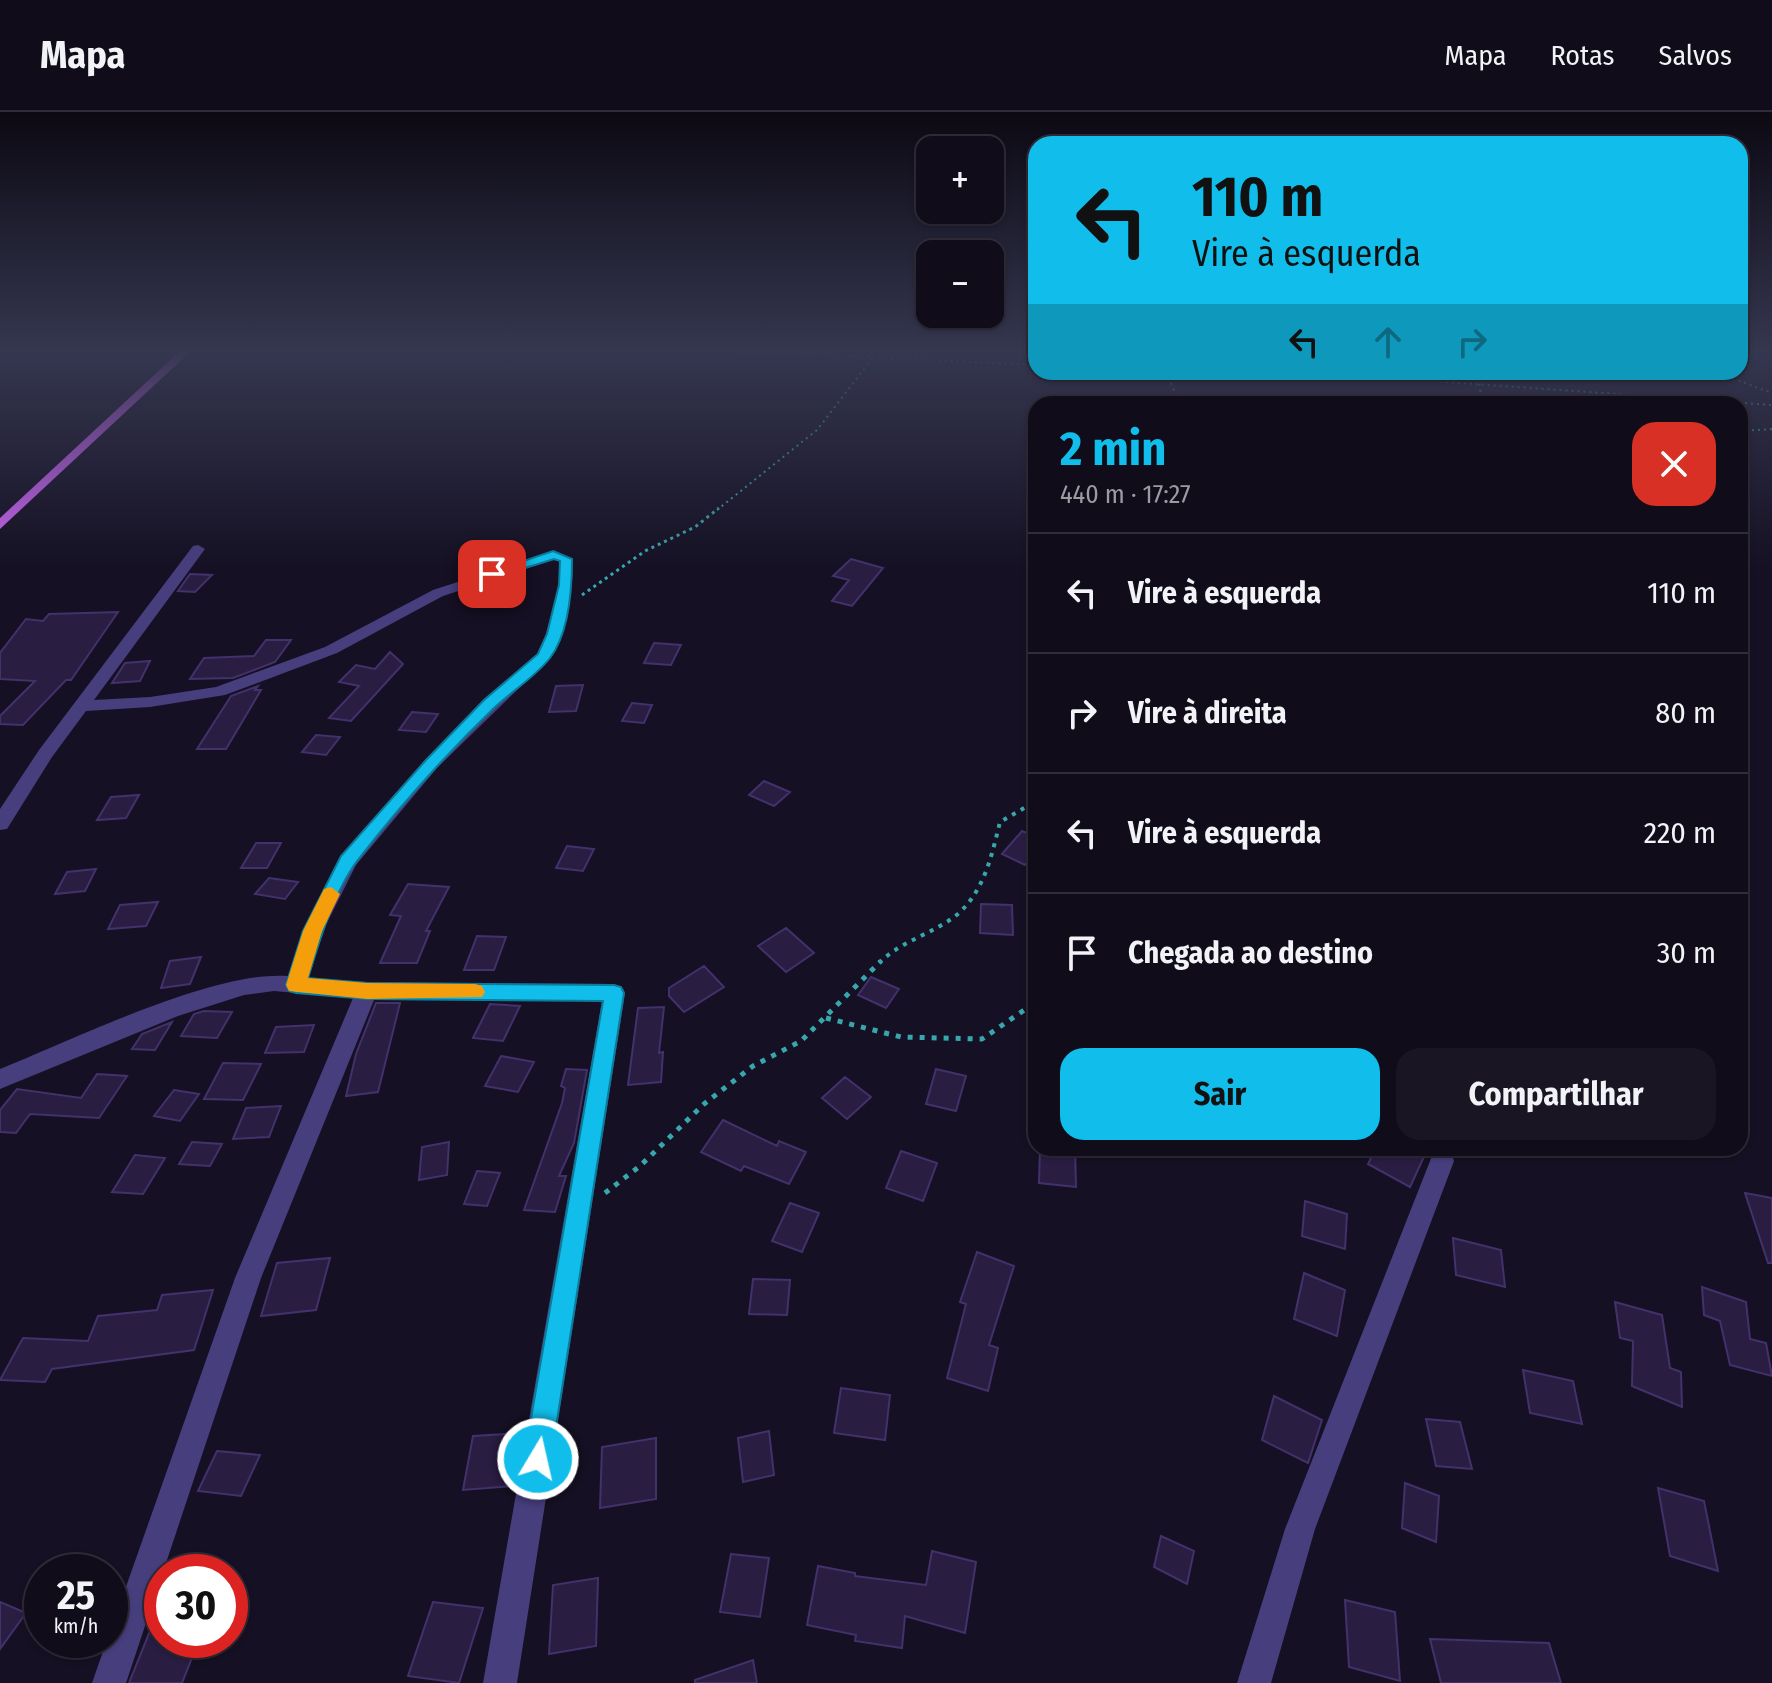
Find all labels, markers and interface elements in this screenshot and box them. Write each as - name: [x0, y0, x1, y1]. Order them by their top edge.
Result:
- text: Mapa: [40, 32, 125, 78]
- text: Mapa: [1445, 39, 1507, 72]
- text: Rotas: [1551, 39, 1615, 72]
- text: Salvos: [1659, 39, 1732, 72]
- map controls: [916, 136, 1004, 328]
- button: +: [916, 136, 1004, 224]
- text: 110 m: [1192, 164, 1323, 231]
- icon: left: [1060, 168, 1164, 272]
- text: Vire à esquerda: [1192, 232, 1421, 276]
- button: −: [916, 240, 1004, 328]
- icon: left: [1282, 320, 1326, 364]
- icon: ahead: [1366, 320, 1410, 364]
- icon: right: [1450, 320, 1494, 364]
- text: 2 min: [1060, 420, 1166, 478]
- button: close: [1632, 422, 1716, 506]
- text: 440 m · 17:27: [1060, 479, 1191, 510]
- pin: [458, 540, 526, 608]
- icon: arrive: [470, 552, 514, 596]
- icon: left: [1060, 571, 1104, 615]
- text: Vire à esquerda: [1128, 575, 1321, 611]
- text: 110 m: [1647, 575, 1716, 611]
- icon: right: [1060, 691, 1104, 735]
- text: Vire à direita: [1128, 695, 1287, 731]
- text: 80 m: [1655, 695, 1716, 731]
- icon: left: [1060, 811, 1104, 855]
- text: Vire à esquerda: [1128, 815, 1321, 851]
- text: 220 m: [1644, 815, 1716, 851]
- icon: arrive: [1060, 931, 1104, 975]
- text: Chegada ao destino: [1128, 935, 1373, 971]
- text: 30 m: [1657, 935, 1716, 971]
- button: Sair: [1060, 1048, 1380, 1140]
- button: Compartilhar: [1396, 1048, 1716, 1140]
- position arrow: [496, 1417, 580, 1501]
- speed limit sign: 30: [144, 1554, 248, 1658]
- text: 25: [57, 1572, 95, 1620]
- text: km/h: [54, 1614, 98, 1638]

